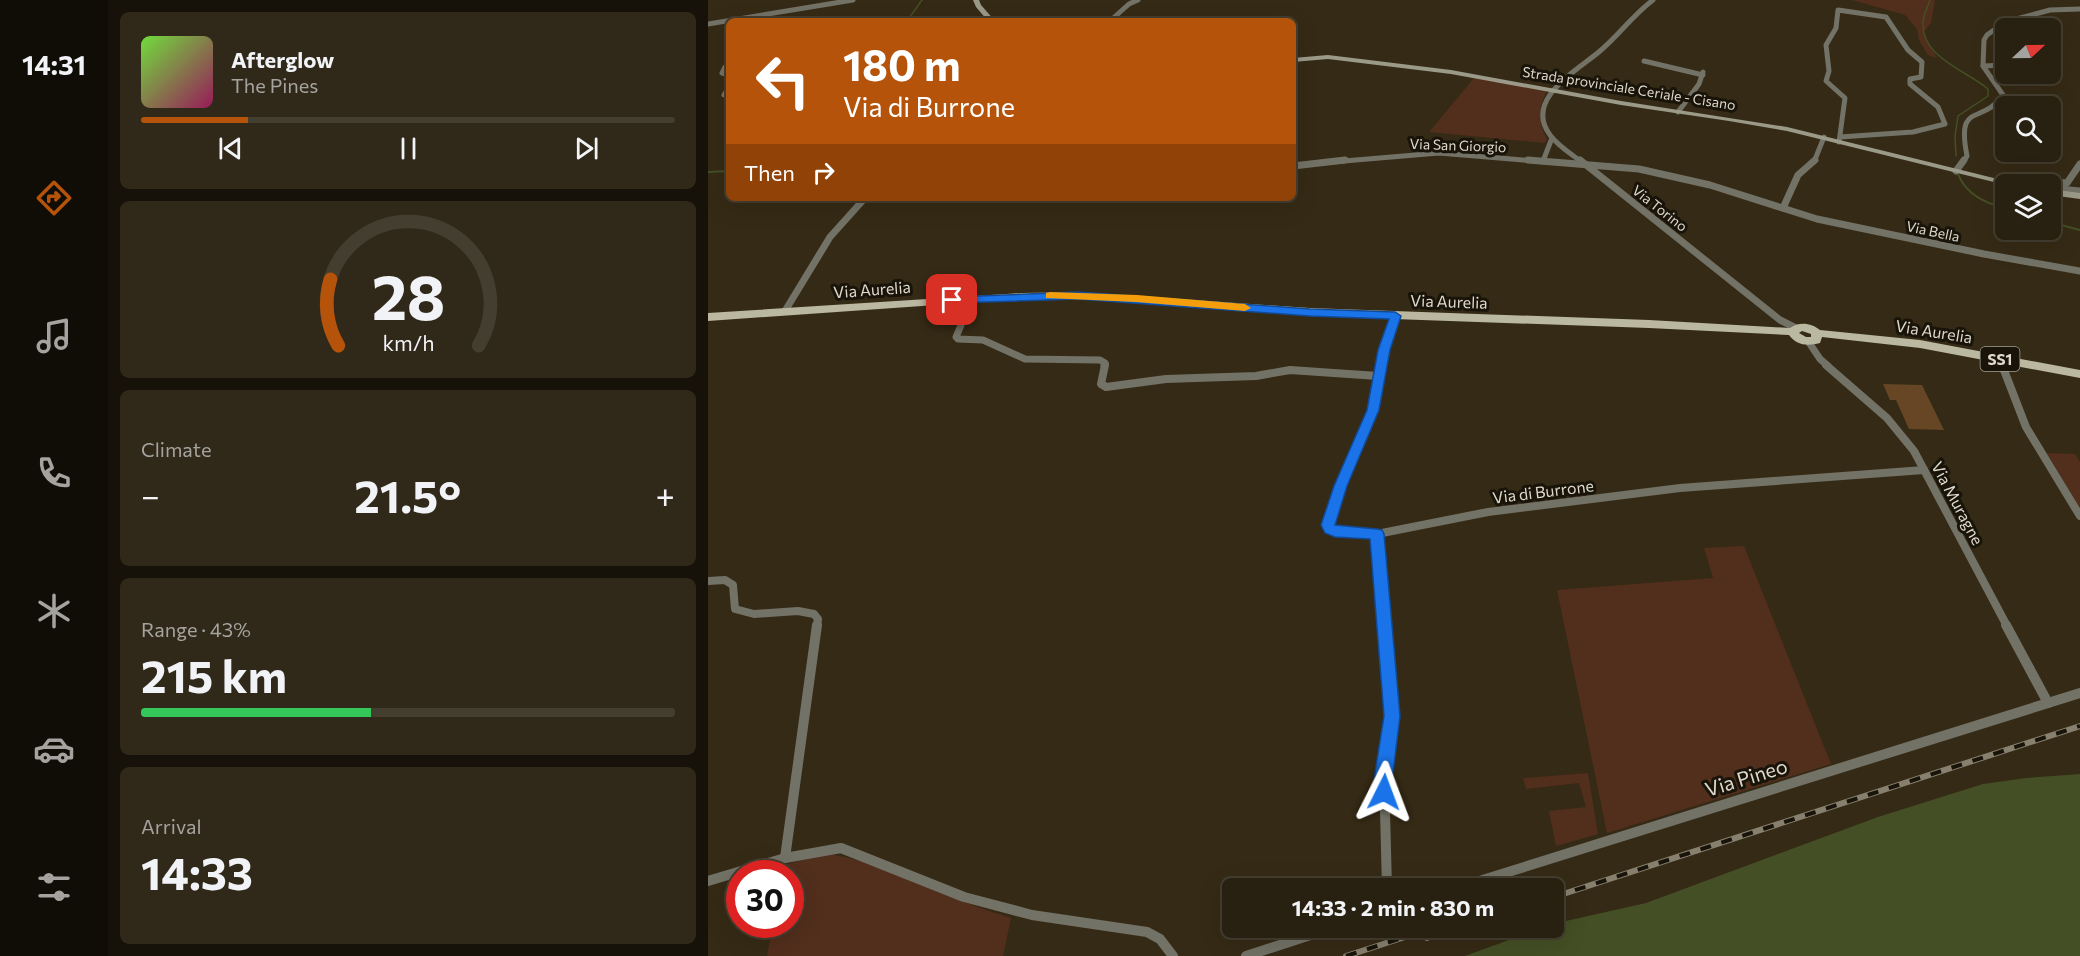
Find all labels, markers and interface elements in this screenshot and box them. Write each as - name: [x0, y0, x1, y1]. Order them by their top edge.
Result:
- north arrow: [1995, 18, 2061, 84]
- map controls: [1995, 18, 2061, 240]
- text: 180 m: [843, 38, 961, 90]
- icon: left: [744, 42, 822, 120]
- text: Afterglow: [231, 46, 334, 73]
- text: 14:31: [22, 48, 86, 81]
- street label: Strada provinciale Ceriale - Cisano: [1521, 63, 1737, 113]
- text: The Pines: [231, 73, 318, 97]
- text: Via di Burrone: [843, 90, 1015, 123]
- button: search: [1995, 96, 2061, 162]
- icon: previous: [214, 132, 247, 165]
- icon: pause: [392, 132, 425, 165]
- icon: next: [570, 132, 603, 165]
- street label: Via San Giorgio: [1409, 135, 1507, 155]
- icon: right: [807, 156, 840, 189]
- text: Then: [744, 159, 795, 186]
- button: layers: [1995, 174, 2061, 240]
- icon: directions: [33, 177, 75, 219]
- street label: Via Torino: [1629, 181, 1691, 235]
- street label: Via Bella: [1905, 217, 1961, 245]
- text: 28: [371, 257, 445, 333]
- pin: [926, 274, 977, 325]
- street label: Via Aurelia: [833, 277, 911, 301]
- icon: arrive: [935, 283, 968, 316]
- street label: Via Aurelia: [1410, 290, 1488, 312]
- icon: music: [33, 315, 75, 357]
- street label: Via Aurelia: [1894, 316, 1974, 346]
- text: km/h: [382, 330, 434, 356]
- road number: SS1: [1980, 347, 2020, 371]
- text: Climate: [141, 437, 211, 461]
- icon: phone: [33, 452, 75, 494]
- street label: Via Muragne: [1928, 458, 1988, 548]
- text: 21.5°: [354, 467, 461, 522]
- text: −: [141, 474, 160, 515]
- text: +: [656, 474, 675, 515]
- street label: Via di Burrone: [1491, 475, 1595, 507]
- icon: climate: [33, 590, 75, 632]
- text: Range · 43%: [141, 617, 251, 641]
- text: 215 km: [141, 647, 287, 702]
- icon: car: [33, 728, 75, 770]
- street label: Via Pineo: [1702, 753, 1790, 801]
- position arrow: [1352, 760, 1416, 824]
- text: Arrival: [141, 814, 202, 838]
- text: 14:33: [141, 844, 253, 899]
- speed limit sign: 30: [726, 860, 804, 938]
- icon: filters: [33, 866, 75, 908]
- text: 14:33 · 2 min · 830 m: [1292, 894, 1494, 921]

